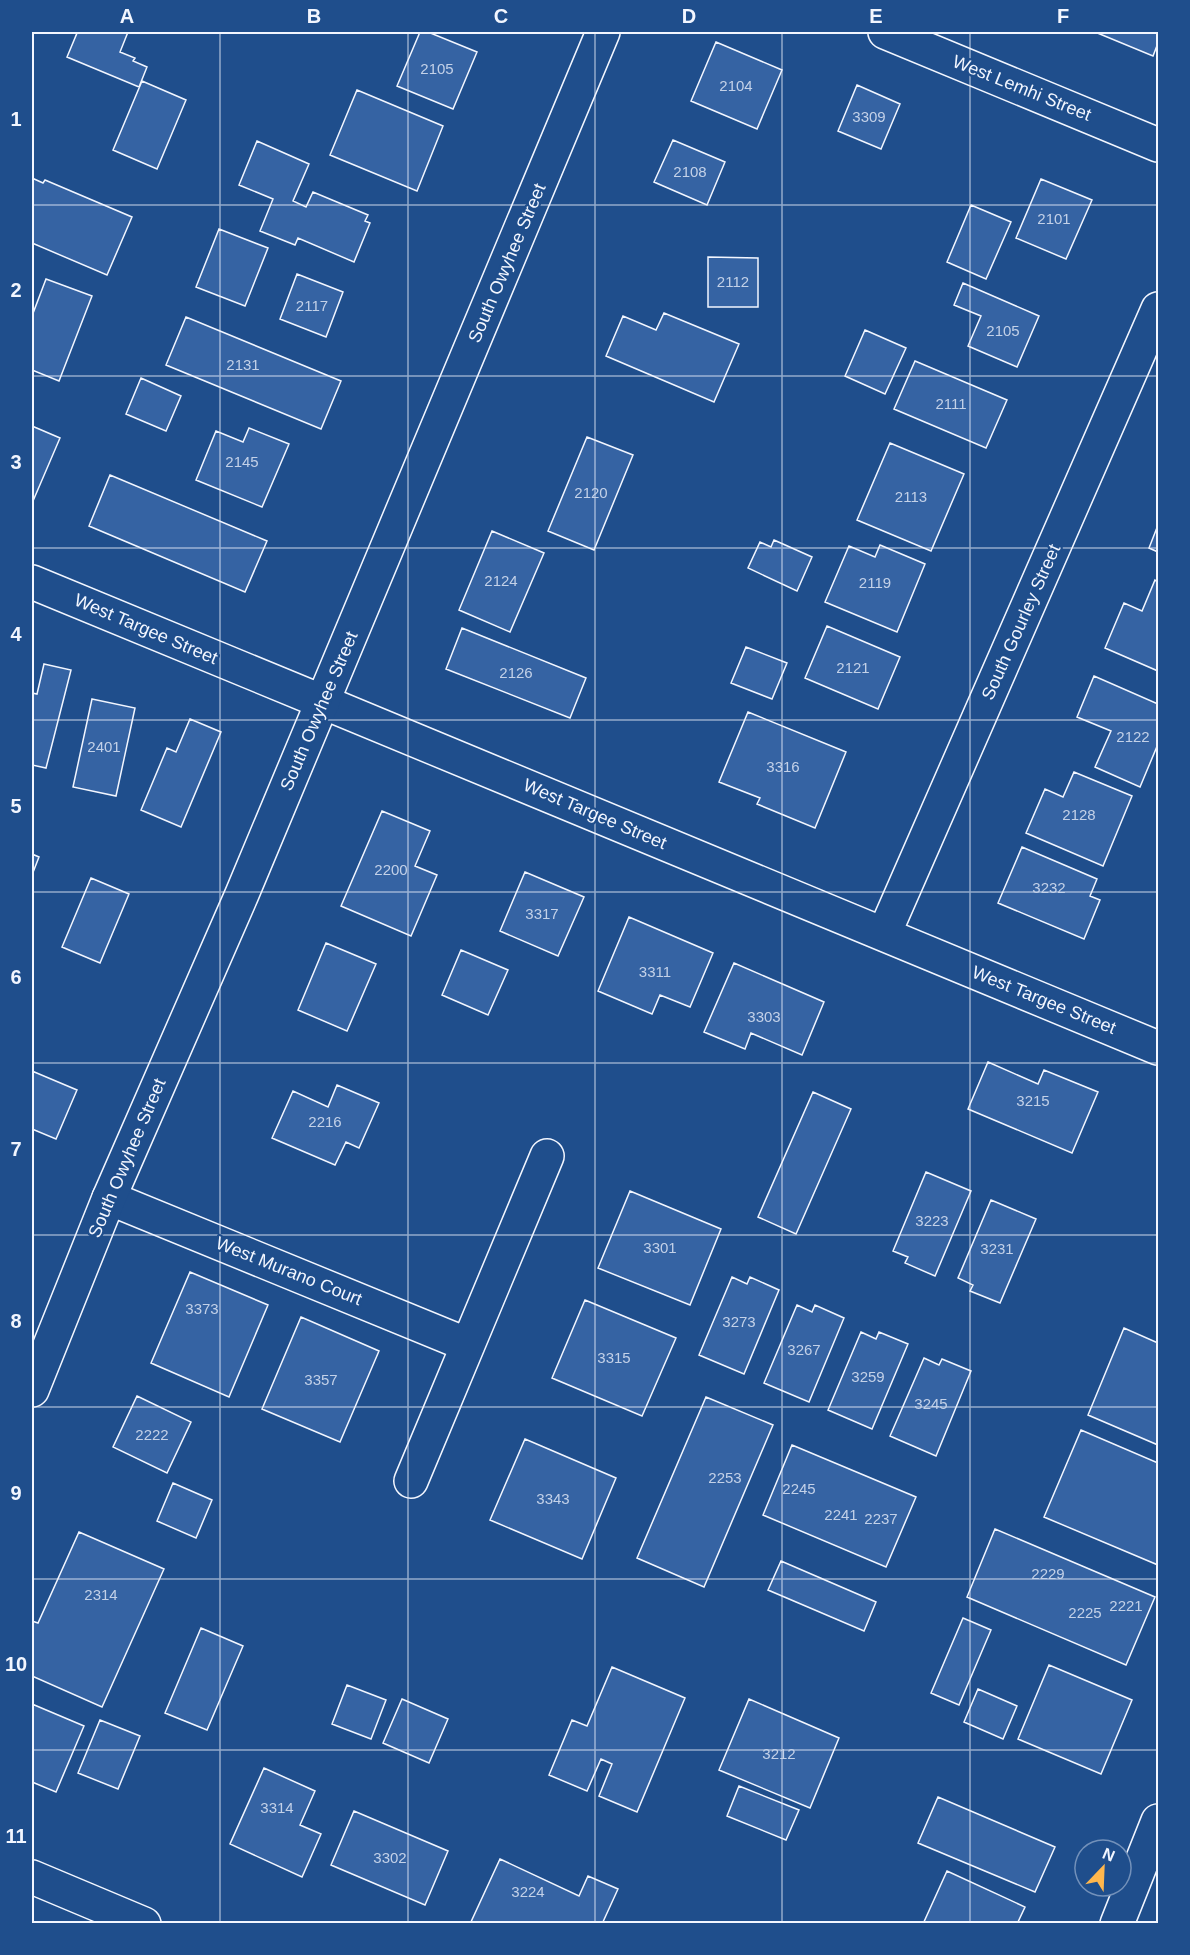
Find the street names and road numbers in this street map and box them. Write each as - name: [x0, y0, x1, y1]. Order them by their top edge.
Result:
- street label: West Lemhi Street: [950, 51, 1094, 125]
- street label: South Owyhee Street: [464, 180, 550, 346]
- street label: South Gourley Street: [978, 541, 1064, 703]
- street label: West Targee Street: [71, 590, 221, 668]
- street label: South Owyhee Street: [276, 628, 362, 794]
- street label: West Targee Street: [520, 775, 670, 853]
- street label: West Targee Street: [969, 962, 1119, 1038]
- street label: South Owyhee Street: [84, 1075, 170, 1241]
- street label: West Murano Court: [213, 1233, 365, 1309]

